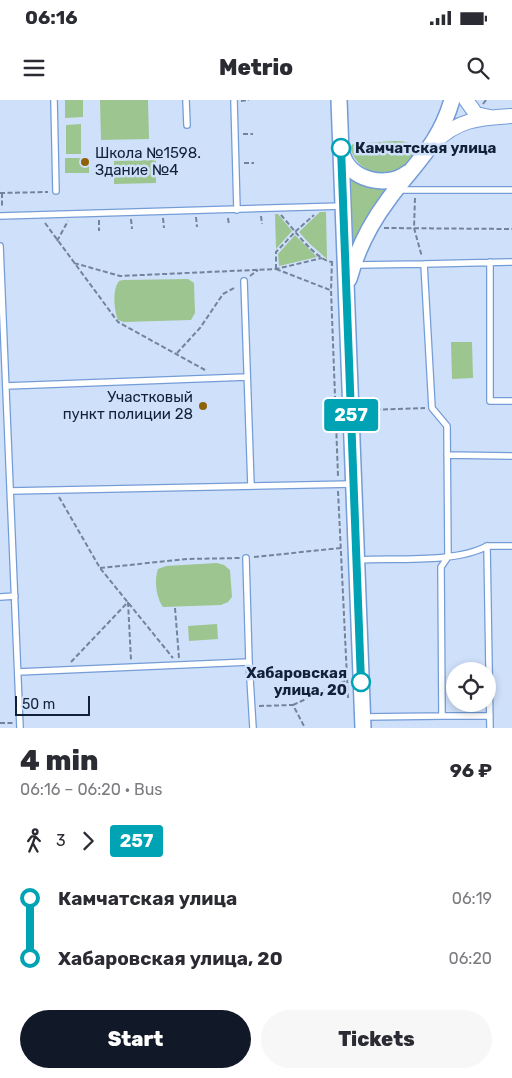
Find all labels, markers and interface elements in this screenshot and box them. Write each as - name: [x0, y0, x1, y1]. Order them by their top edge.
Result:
- text: 06:16: [25, 6, 78, 29]
- icon: menu: [20, 54, 48, 82]
- text: Metrio: [219, 54, 293, 81]
- icon: search: [464, 54, 492, 82]
- marker: Камчатская улица: [331, 138, 351, 158]
- place label: Камчатская улица: [355, 139, 497, 157]
- place label: Школа №1598. Здание №4: [95, 144, 201, 179]
- marker: Школа №1598. Здание №4: [79, 156, 91, 168]
- place label: Участковый пункт полиции 28: [63, 388, 193, 423]
- line badge: 257: [322, 399, 380, 431]
- marker: Участковый пункт полиции 28: [197, 400, 209, 412]
- text: 257: [334, 404, 368, 426]
- map controls: [446, 662, 496, 712]
- button: locate: [446, 662, 496, 712]
- place label: Хабаровская улица, 20: [246, 664, 347, 699]
- marker: Хабаровская улица, 20: [351, 672, 371, 692]
- scale bar: [15, 693, 90, 716]
- text: 50 m: [22, 696, 55, 713]
- text: 4 min: [20, 744, 98, 777]
- text: 96 ₽: [450, 759, 492, 782]
- text: 06:16 – 06:20 · Bus: [20, 780, 162, 799]
- icon: walk: [20, 827, 48, 855]
- icon: forward: [74, 827, 102, 855]
- text: 257: [120, 830, 153, 852]
- text: 3: [56, 831, 66, 850]
- text: Камчатская улица: [58, 887, 237, 910]
- text: 06:19: [452, 889, 492, 908]
- text: Хабаровская улица, 20: [58, 947, 283, 970]
- text: 06:20: [449, 949, 492, 968]
- button: Start: [20, 1010, 251, 1068]
- button: Tickets: [261, 1010, 492, 1068]

